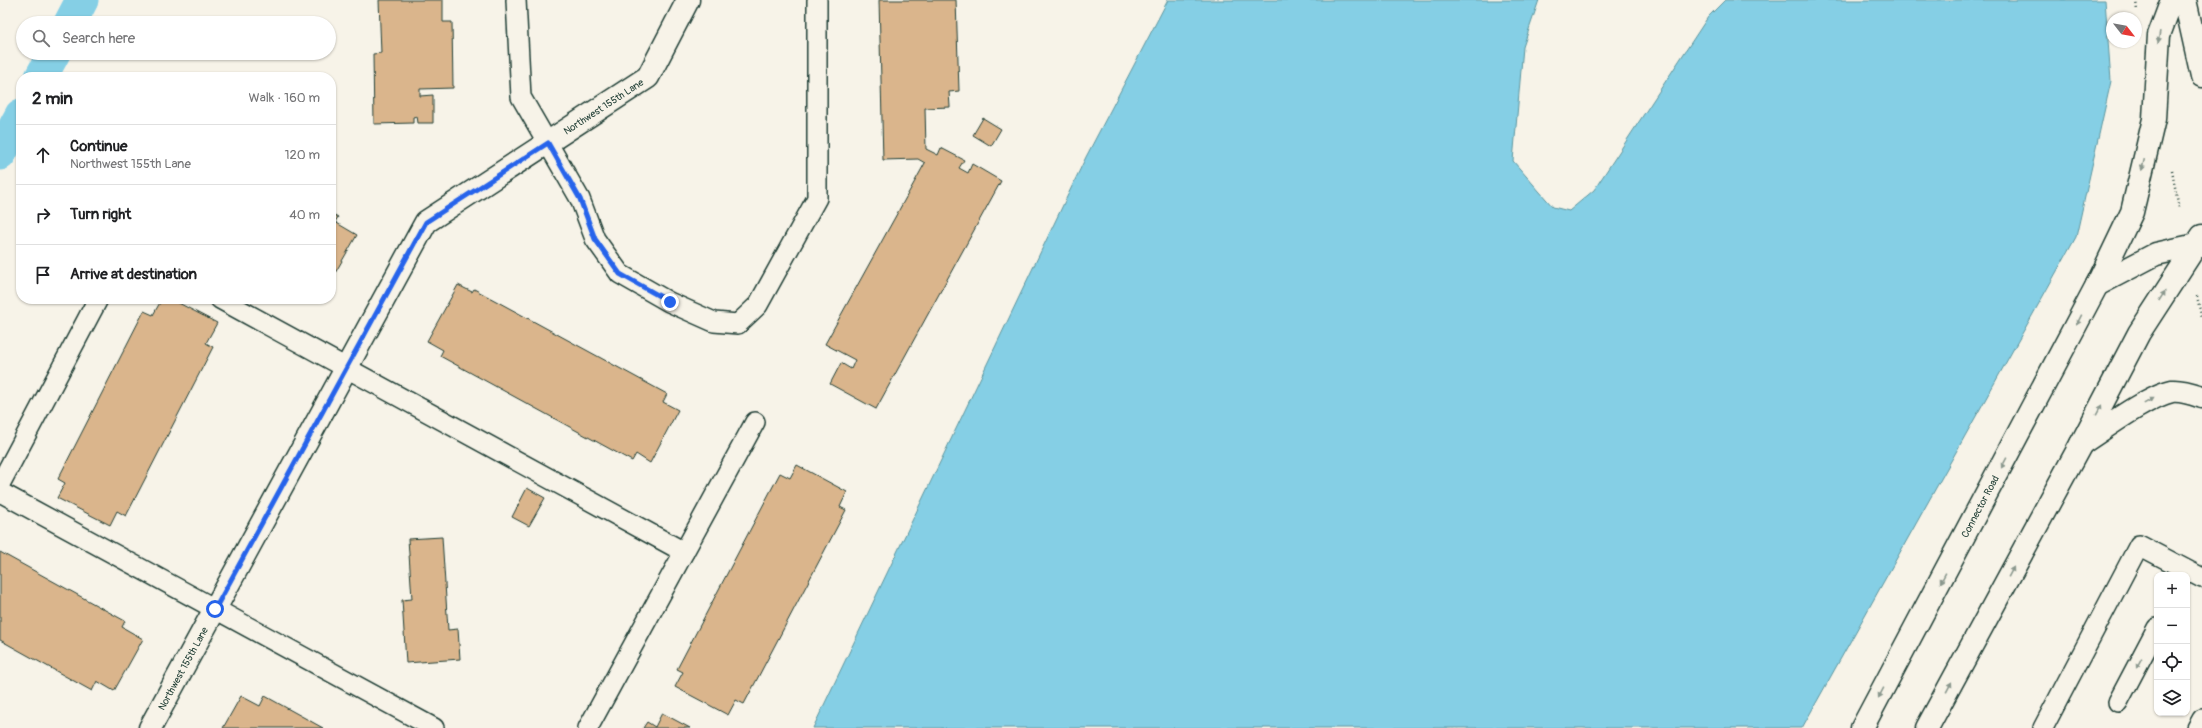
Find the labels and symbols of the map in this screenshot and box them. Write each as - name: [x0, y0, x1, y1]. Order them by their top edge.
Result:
- north arrow: [2106, 12, 2142, 48]
- one-way arrow: [2156, 31, 2162, 43]
- street label: Northwest 155th Lane: [561, 77, 646, 138]
- one-way arrow: [2139, 159, 2145, 171]
- one-way arrow: [2159, 291, 2166, 302]
- route end: [661, 293, 679, 311]
- one-way arrow: [2076, 314, 2082, 326]
- one-way arrow: [2143, 398, 2155, 404]
- one-way arrow: [2095, 404, 2102, 415]
- one-way arrow: [2001, 458, 2007, 469]
- street label: Connector Road: [1959, 473, 2002, 540]
- one-way arrow: [2008, 566, 2014, 578]
- one-way arrow: [1939, 572, 1946, 584]
- route start: [206, 600, 224, 618]
- street label: Northwest 155th Lane: [156, 625, 211, 713]
- one-way arrow: [2135, 657, 2142, 669]
- one-way arrow: [1946, 681, 1953, 692]
- one-way arrow: [1878, 687, 1885, 698]

